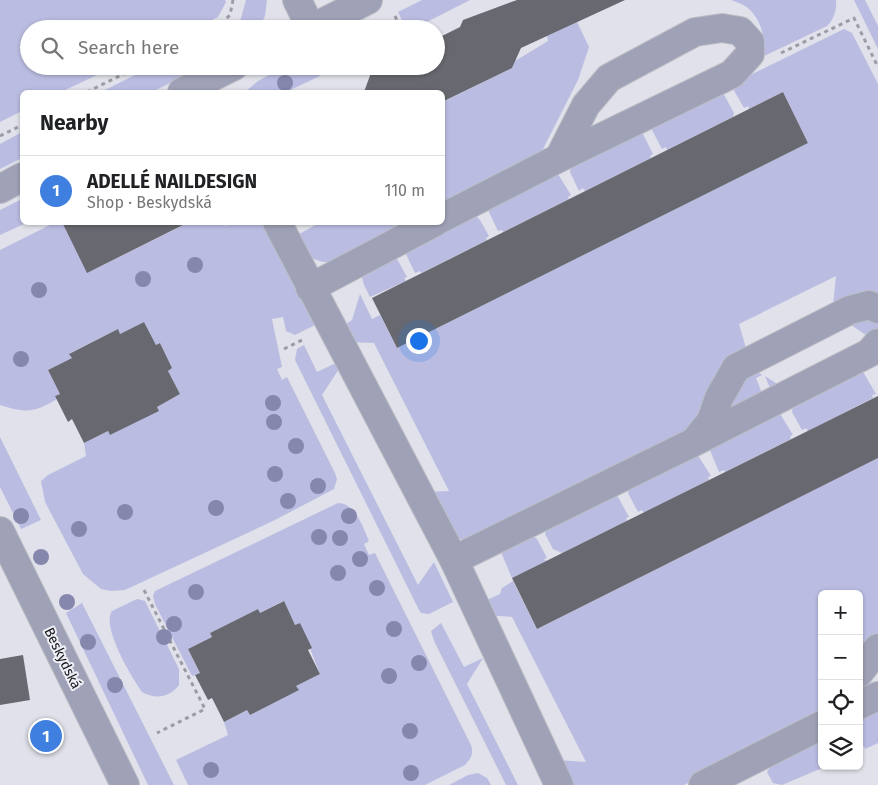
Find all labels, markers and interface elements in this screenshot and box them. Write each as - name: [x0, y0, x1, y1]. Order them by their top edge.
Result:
- search box: [20, 20, 445, 75]
- icon: search: [38, 34, 66, 62]
- text: Search here: [78, 36, 179, 59]
- text: Nearby: [40, 110, 108, 136]
- text: ADELLÉ NAILDESIGN: [87, 170, 257, 193]
- text: 1: [52, 181, 60, 200]
- text: 110 m: [384, 181, 425, 200]
- text: Shop · Beskydská: [87, 193, 212, 212]
- your location: [406, 328, 432, 354]
- map controls: [818, 590, 863, 770]
- button: +: [818, 590, 863, 635]
- street label: Beskydská: [40, 625, 85, 692]
- button: −: [818, 635, 863, 680]
- button: locate: [818, 680, 863, 725]
- pin: 1: [30, 717, 62, 755]
- button: layers: [818, 725, 863, 770]

